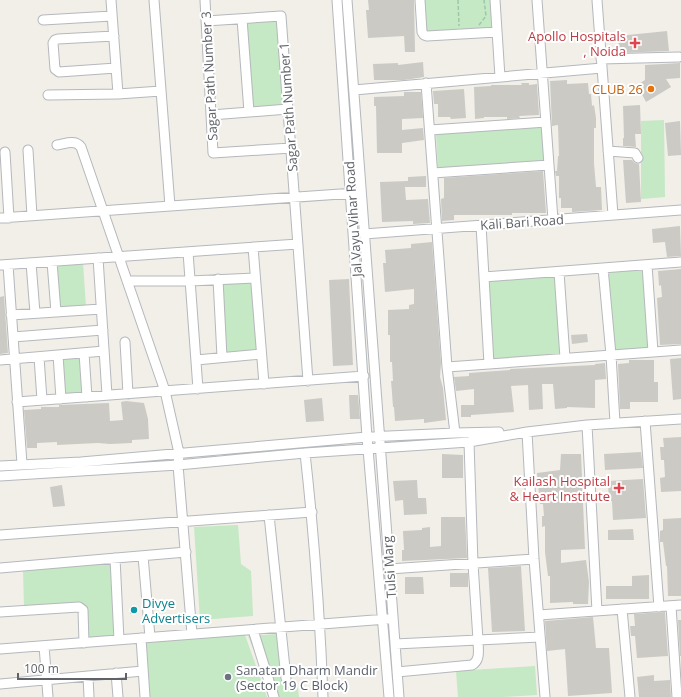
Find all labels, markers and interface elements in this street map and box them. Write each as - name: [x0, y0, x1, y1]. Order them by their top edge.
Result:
- street label: Sagar Path Number 3: [197, 11, 221, 141]
- place label: Apollo Hospitals , Noida: [528, 27, 626, 60]
- marker: Apollo Hospitals , Noida: [629, 37, 641, 49]
- street label: Sagar Path Number 1: [275, 42, 301, 172]
- place label: CLUB 26: [592, 80, 643, 98]
- marker: CLUB 26: [646, 84, 656, 94]
- street label: Jal Vayu Vihar Road: [340, 160, 366, 280]
- street label: Kali Bari Road: [480, 210, 564, 234]
- place label: Kailash Hospital & Heart Institute: [509, 472, 610, 505]
- marker: Kailash Hospital & Heart Institute: [613, 482, 625, 494]
- street label: Tulsi Marg: [378, 535, 400, 599]
- place label: Divye Advertisers: [142, 594, 210, 627]
- marker: Divye Advertisers: [129, 605, 139, 615]
- scale bar: [18, 655, 126, 681]
- text: 100 m: [24, 660, 59, 677]
- place label: Sanatan Dharm Mandir (Sector 19 C Block): [236, 661, 378, 694]
- marker: Sanatan Dharm Mandir (Sector 19 C Block): [223, 672, 233, 682]

